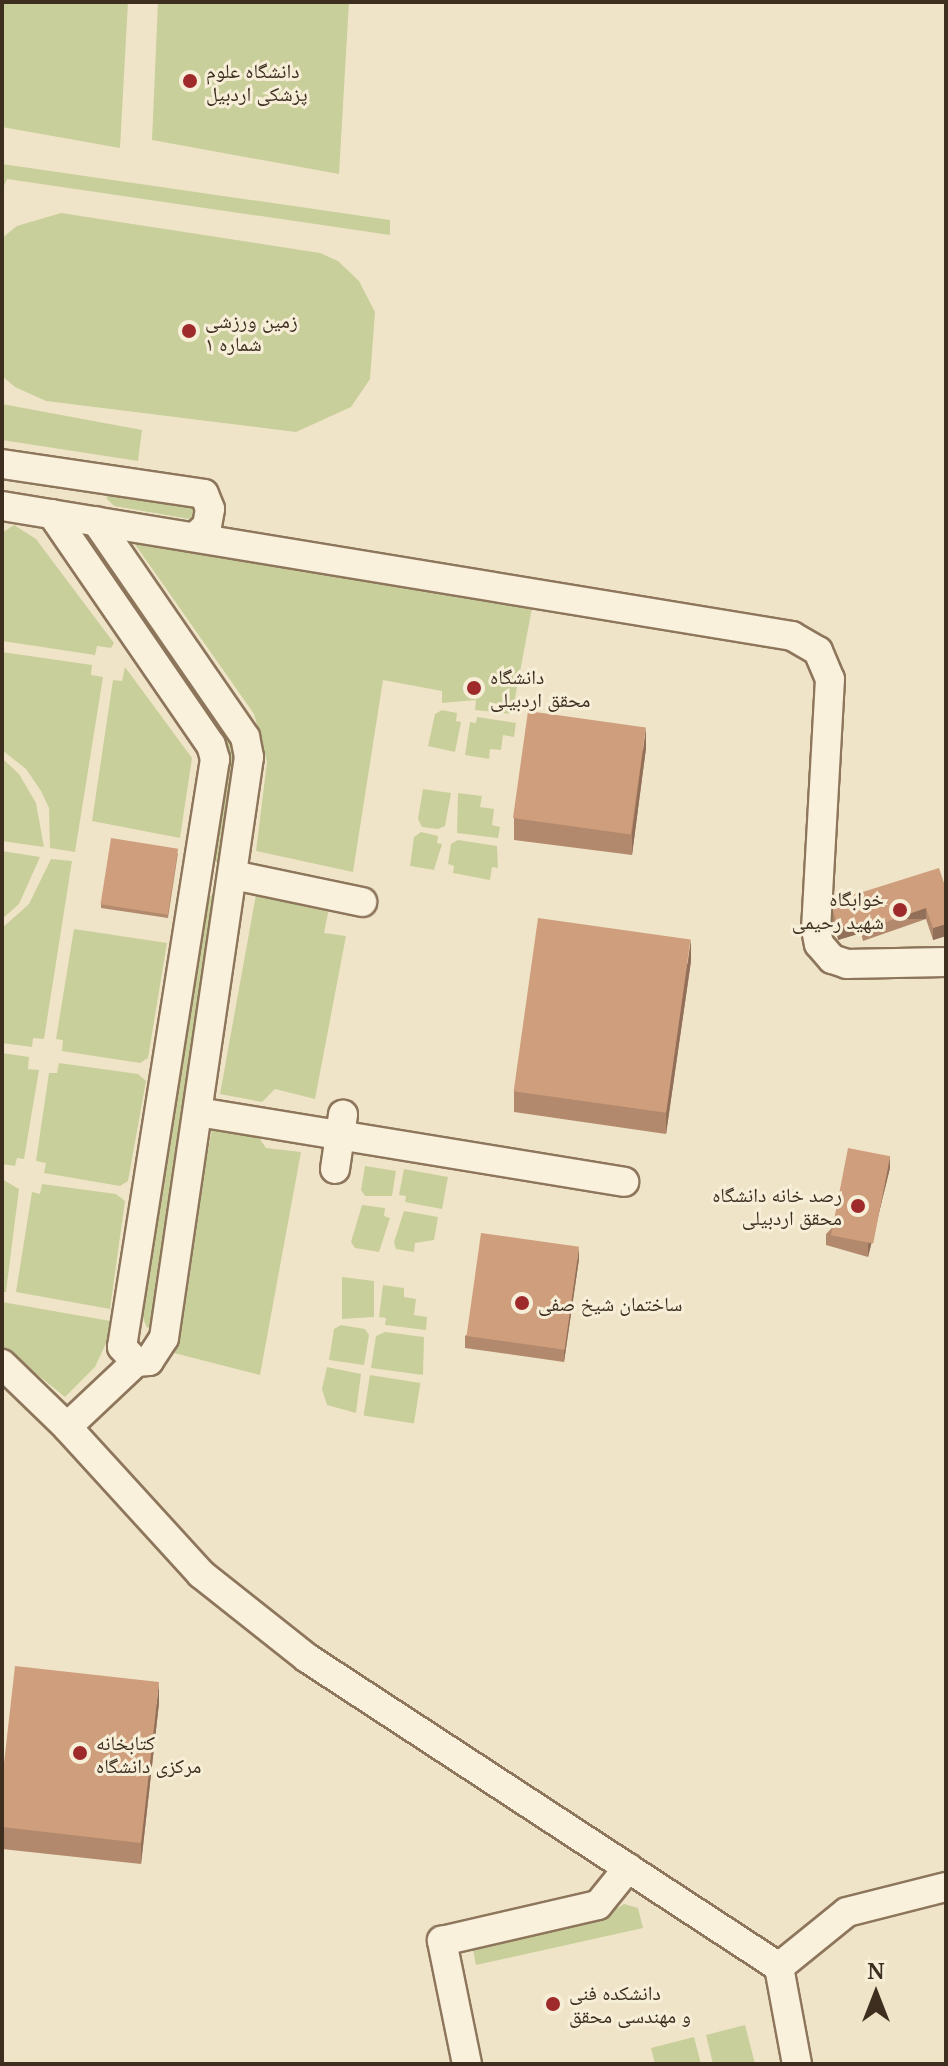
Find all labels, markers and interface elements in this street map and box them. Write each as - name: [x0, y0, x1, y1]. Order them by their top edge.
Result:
- place label: دانشگاه علوم پزشکی اردبیل: [206, 58, 307, 105]
- marker: دانشگاه علوم پزشکی اردبیل: [181, 72, 199, 90]
- place label: زمین ورزشی شماره ۱: [205, 308, 298, 355]
- marker: زمین ورزشی شماره ۱: [180, 322, 198, 340]
- place label: دانشگاه محقق اردبیلی: [490, 664, 590, 711]
- marker: دانشگاه محقق اردبیلی: [465, 679, 483, 697]
- place label: خوابگاه شهید رحیمی: [792, 886, 884, 933]
- marker: خوابگاه شهید رحیمی: [891, 901, 909, 919]
- place label: رصد خانه دانشگاه محقق اردبیلی: [712, 1182, 842, 1229]
- marker: رصد خانه دانشگاه محقق اردبیلی: [849, 1197, 867, 1215]
- place label: ساختمان شیخ صفی: [538, 1291, 682, 1315]
- marker: ساختمان شیخ صفی: [513, 1294, 531, 1312]
- place label: کتابخانه مرکزی دانشگاه: [96, 1730, 201, 1777]
- marker: کتابخانه مرکزی دانشگاه: [71, 1744, 89, 1762]
- north arrow: [836, 1954, 916, 2034]
- text: N: [867, 1955, 885, 1985]
- place label: دانشکده فنی و مهندسی محقق: [569, 1980, 691, 2027]
- marker: دانشکده فنی و مهندسی محقق: [544, 1995, 562, 2013]

